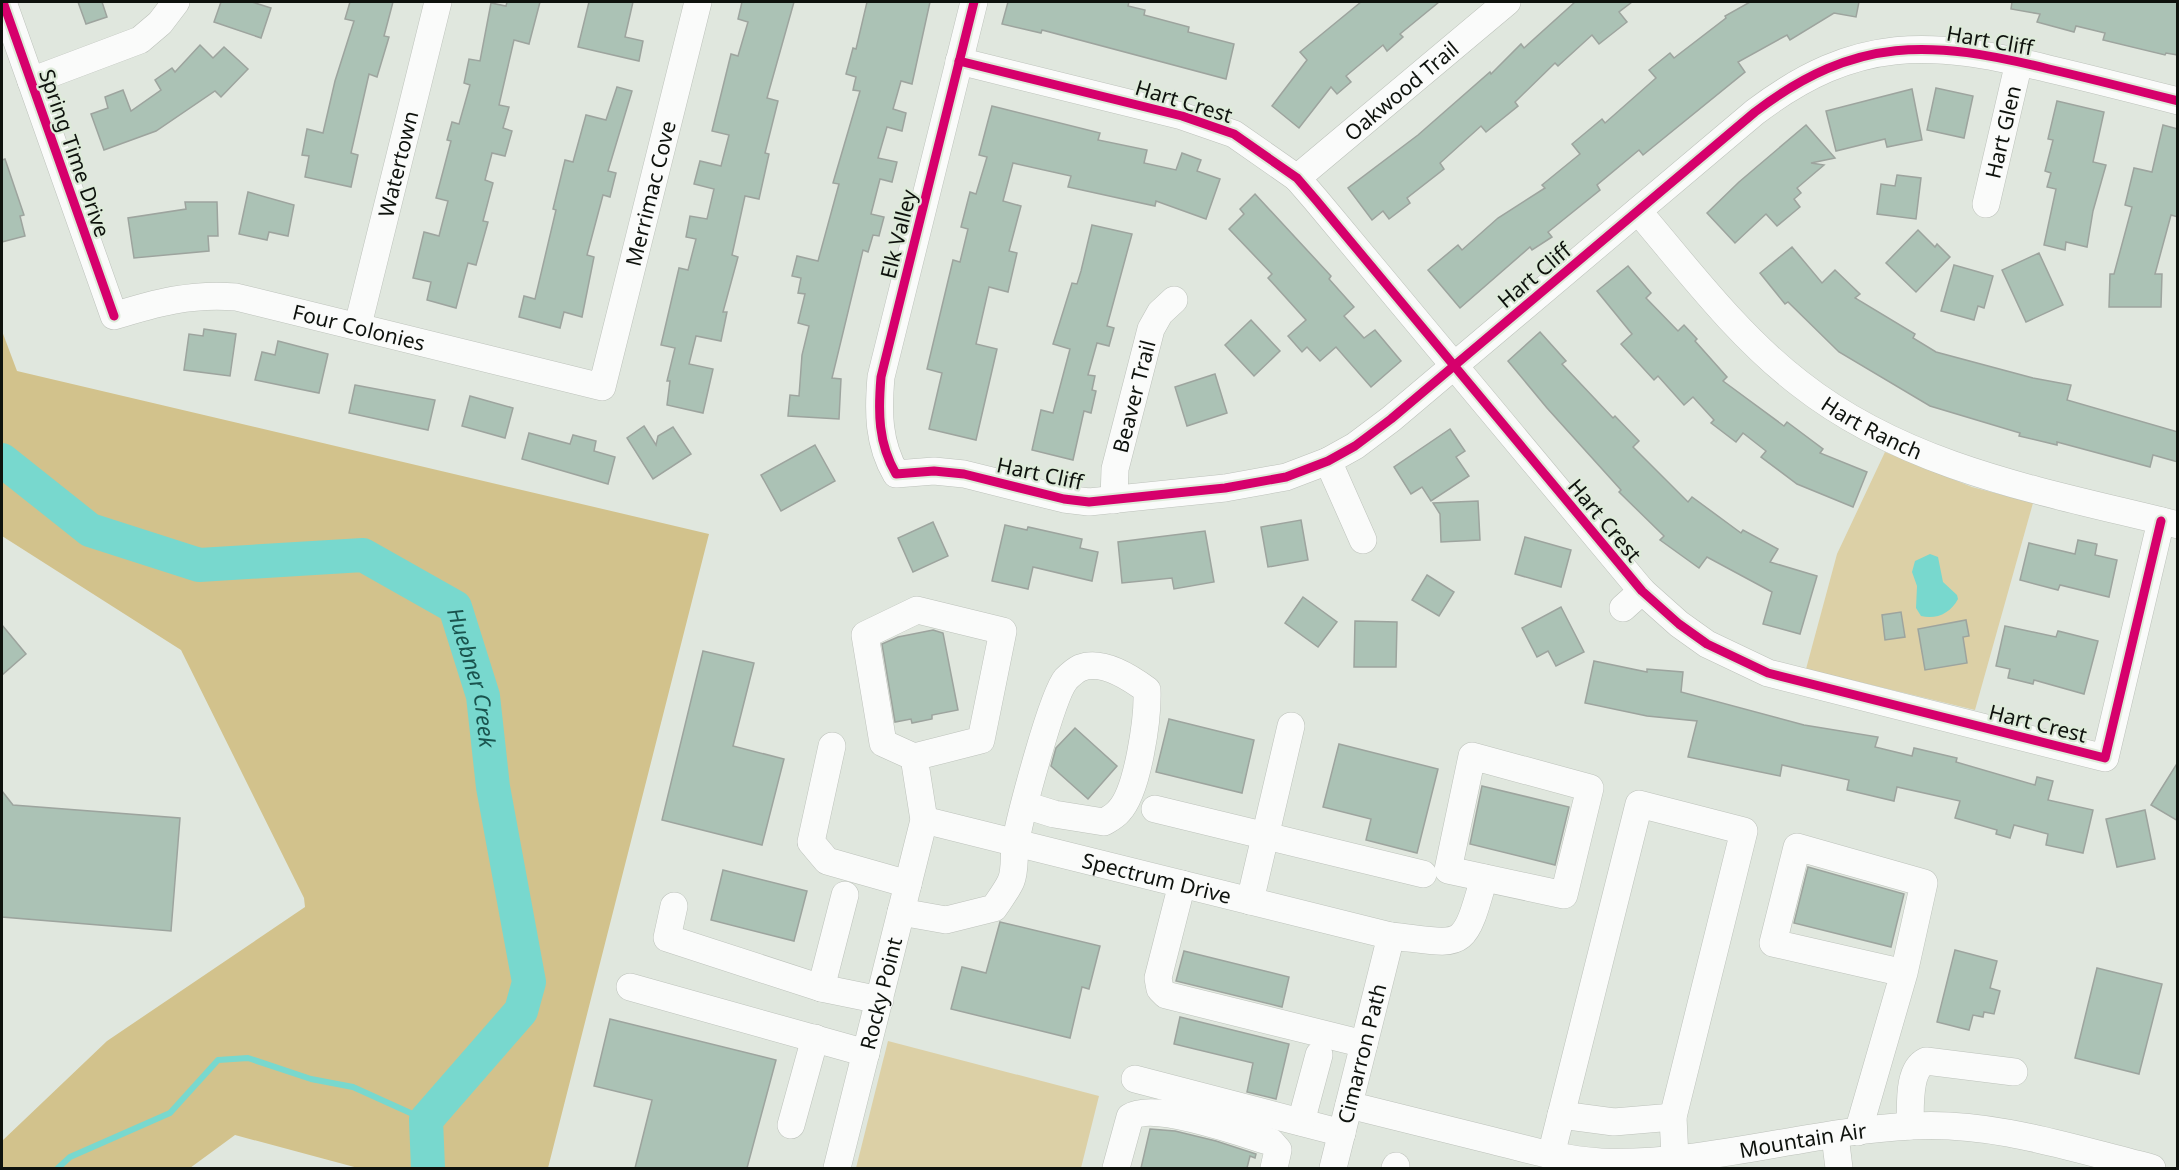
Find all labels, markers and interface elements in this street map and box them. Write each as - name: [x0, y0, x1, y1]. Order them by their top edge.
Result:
- street label: Hart Cliff: [1944, 19, 2037, 62]
- street label: Oakwood Trail: [1338, 35, 1464, 147]
- street label: Spring Time Drive: [33, 65, 117, 241]
- street label: Hart Crest: [1132, 73, 1236, 129]
- street label: Hart Glen: [1978, 83, 2027, 181]
- street label: Watertown: [371, 108, 425, 220]
- street label: Merrimac Cove: [619, 118, 682, 269]
- street label: Elk Valley: [873, 186, 923, 281]
- street label: Hart Cliff: [1491, 235, 1578, 314]
- street label: Four Colonies: [290, 297, 428, 357]
- street label: Beaver Trail: [1106, 337, 1162, 456]
- street label: Hart Ranch: [1816, 390, 1926, 466]
- street label: Hart Cliff: [994, 450, 1087, 496]
- street label: Hart Crest: [1562, 473, 1648, 568]
- water label: Huebner Creek: [441, 604, 504, 750]
- street label: Hart Crest: [1986, 697, 2090, 749]
- street label: Spectrum Drive: [1079, 846, 1234, 910]
- street label: Rocky Point: [853, 934, 908, 1052]
- street label: Cimarron Path: [1331, 981, 1393, 1126]
- street label: Mountain Air: [1737, 1116, 1868, 1164]

